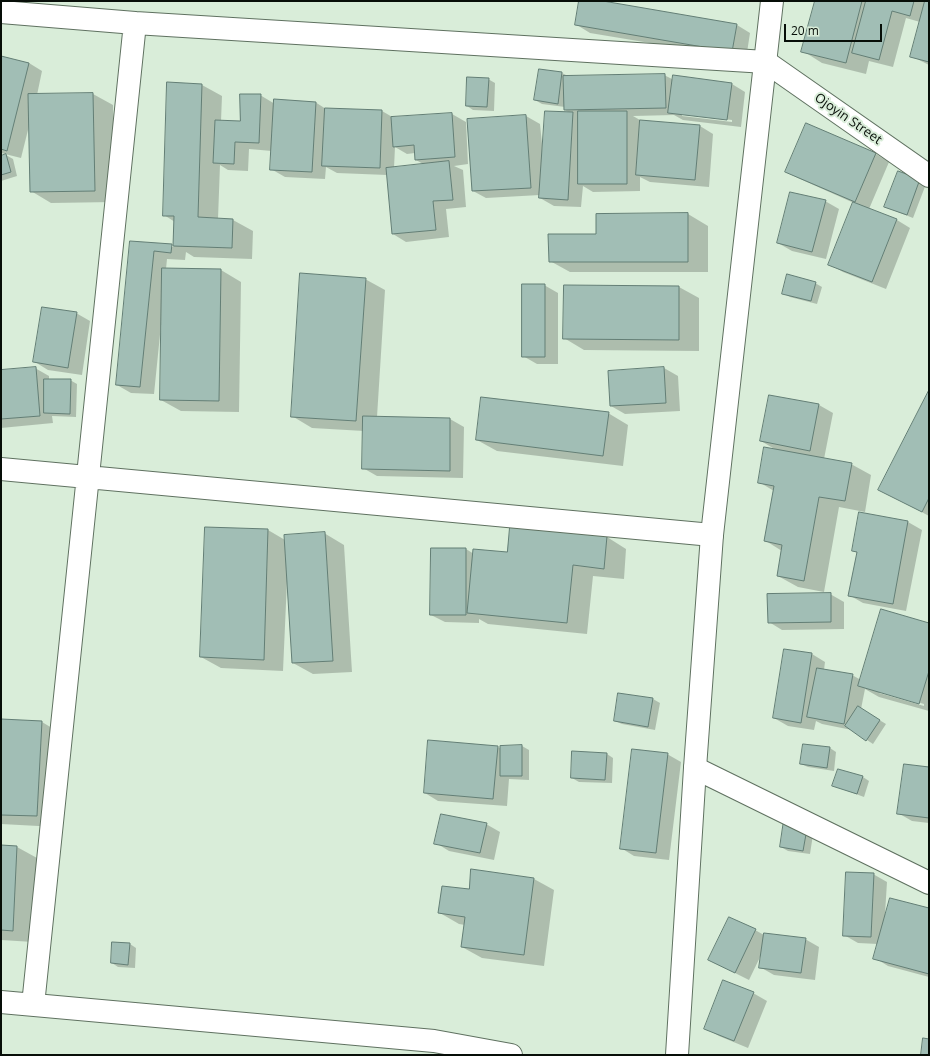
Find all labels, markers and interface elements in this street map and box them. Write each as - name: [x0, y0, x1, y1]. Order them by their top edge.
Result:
- scale bar: [786, 16, 884, 42]
- text: 20 m: [791, 22, 819, 39]
- street label: Ojoyin Street: [811, 90, 885, 148]

